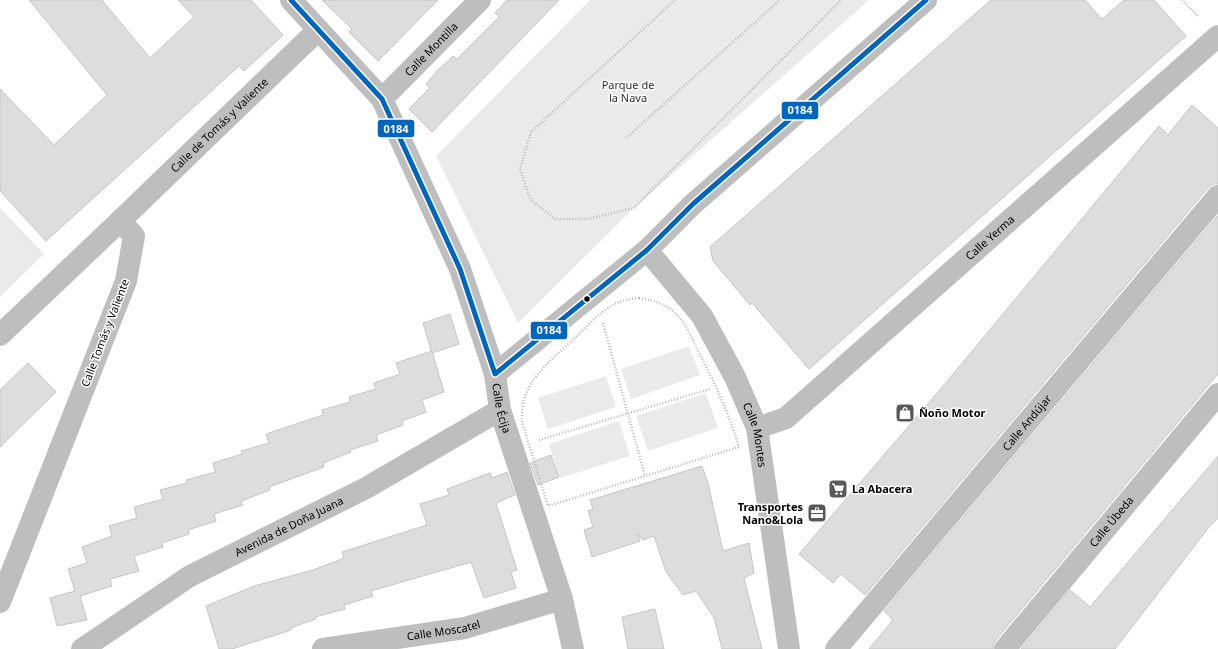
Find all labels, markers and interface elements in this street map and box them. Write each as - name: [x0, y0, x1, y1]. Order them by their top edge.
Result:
- street label: Calle Montilla: [401, 19, 461, 79]
- street label: Calle de Tomás y Valiente: [167, 74, 271, 175]
- park label: Parque de la Nava: [602, 77, 654, 105]
- line badge: 0184: [781, 101, 819, 120]
- text: 0184: [787, 102, 813, 117]
- line badge: 0184: [377, 119, 415, 138]
- text: 0184: [383, 121, 409, 136]
- street label: Calle Yerma: [962, 211, 1017, 263]
- street label: Calle Tomás y Valiente: [77, 277, 132, 389]
- unlabelled marker: [582, 294, 592, 304]
- line badge: 0184: [530, 321, 568, 340]
- text: 0184: [536, 322, 562, 337]
- street label: Calle Écija: [489, 382, 515, 435]
- street label: Calle Andújar: [998, 391, 1055, 454]
- street label: Calle Montes: [740, 400, 771, 468]
- shop icon: Ñoño Motor: [894, 402, 916, 424]
- place label: Ñoño Motor: [919, 405, 986, 420]
- supermarket icon: La Abacera: [827, 478, 849, 500]
- place label: La Abacera: [852, 481, 912, 496]
- street label: Avenida de Doña Juana: [232, 493, 346, 560]
- street label: Calle Úbeda: [1085, 493, 1137, 550]
- place label: Transportes Nano&Lola: [738, 499, 803, 527]
- office icon: Transportes Nano&Lola: [806, 502, 828, 524]
- street label: Calle Moscatel: [406, 616, 482, 644]

